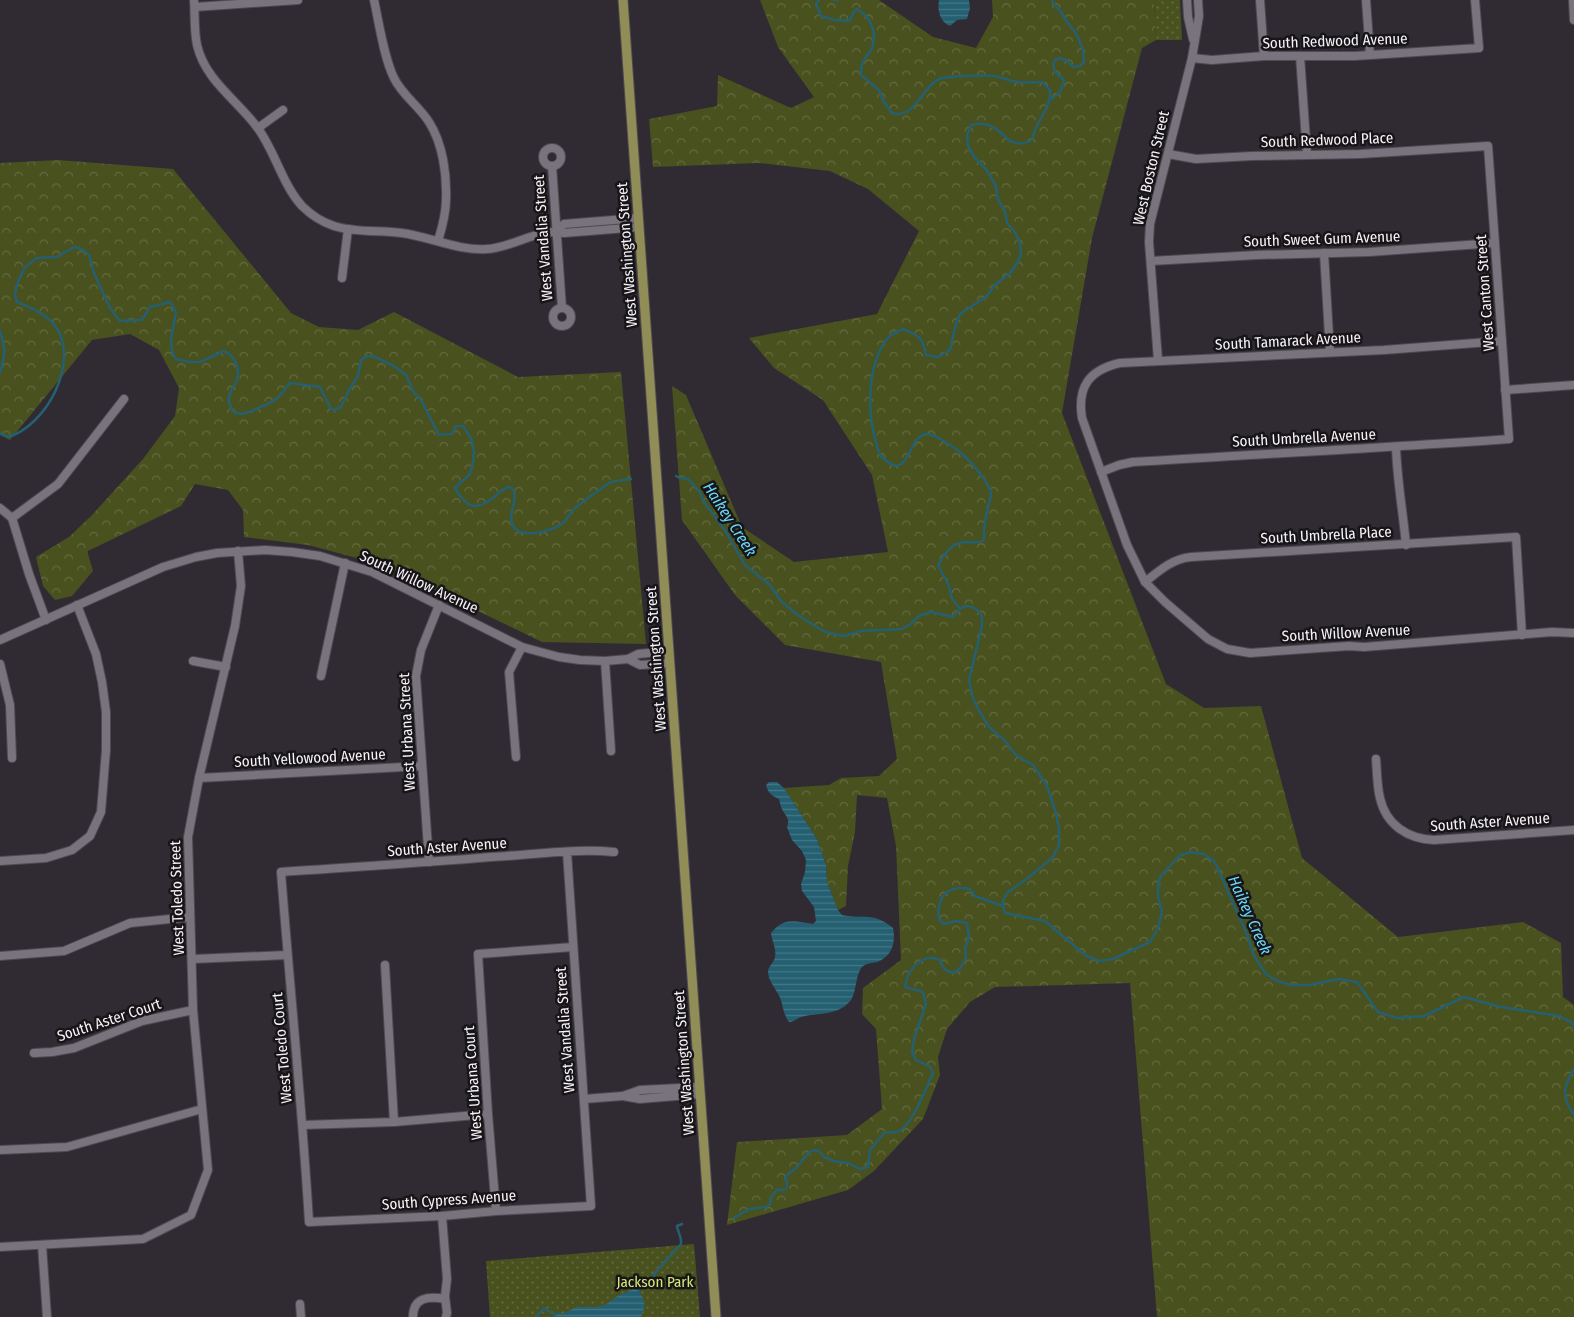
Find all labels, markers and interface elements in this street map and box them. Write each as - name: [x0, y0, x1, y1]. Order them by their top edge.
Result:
- street label: South Redwood Avenue: [1262, 29, 1408, 53]
- street label: West Boston Street: [1129, 109, 1173, 227]
- street label: South Redwood Place: [1260, 129, 1394, 151]
- street label: West Vandalia Street: [530, 174, 556, 302]
- street label: West Washington Street: [613, 182, 641, 328]
- street label: South Sweet Gum Avenue: [1243, 227, 1401, 251]
- street label: West Canton Street: [1472, 234, 1498, 352]
- street label: South Tamarack Avenue: [1215, 328, 1361, 354]
- street label: South Umbrella Avenue: [1232, 425, 1376, 451]
- water label: Haikey Creek: [699, 479, 761, 560]
- street label: South Umbrella Place: [1260, 523, 1392, 547]
- street label: South Willow Avenue: [357, 547, 481, 617]
- street label: West Washington Street: [642, 586, 670, 732]
- street label: South Willow Avenue: [1281, 621, 1411, 645]
- street label: West Urbana Street: [395, 672, 419, 792]
- street label: South Yellowood Avenue: [234, 745, 386, 771]
- street label: South Aster Avenue: [1430, 809, 1550, 835]
- street label: South Aster Avenue: [387, 834, 507, 860]
- street label: West Toledo Street: [166, 840, 188, 956]
- water label: Haikey Creek: [1224, 873, 1276, 957]
- street label: West Vandalia Street: [552, 966, 578, 1094]
- street label: West Washington Street: [670, 990, 698, 1136]
- street label: West Toledo Court: [268, 992, 296, 1104]
- street label: South Aster Court: [55, 995, 163, 1045]
- street label: West Urbana Court: [460, 1025, 486, 1141]
- street label: South Cypress Avenue: [381, 1186, 517, 1214]
- park label: Jackson Park: [616, 1273, 694, 1291]

